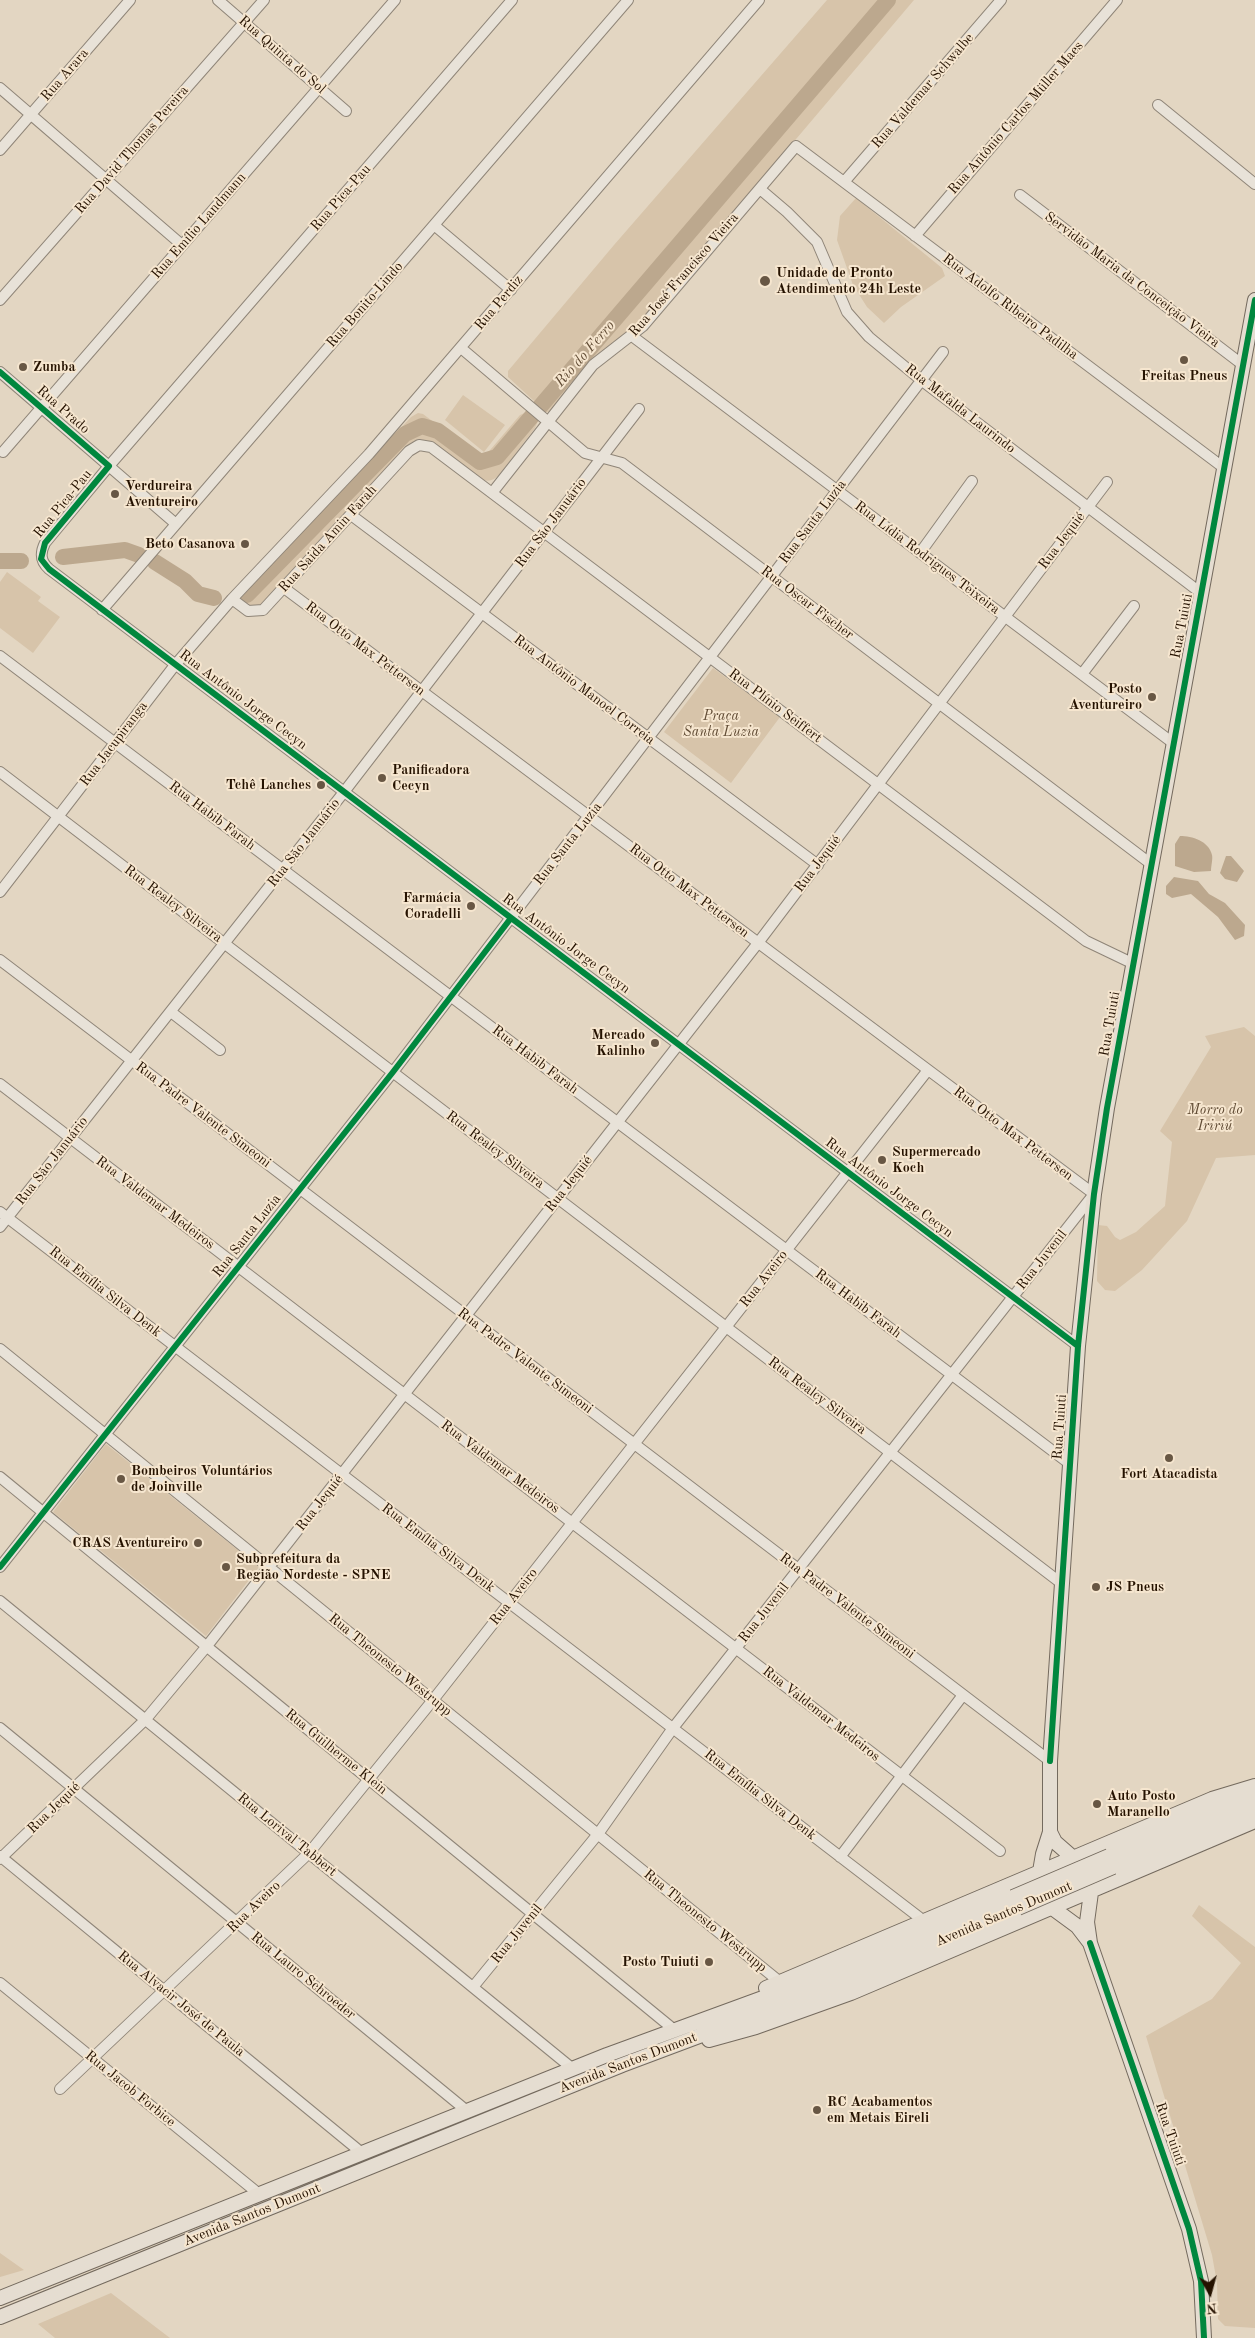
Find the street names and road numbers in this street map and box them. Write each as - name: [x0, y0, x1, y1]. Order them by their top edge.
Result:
- street label: Rua Quinta do Sol: [235, 12, 329, 98]
- street label: Rua Valdemar Schwalbe: [868, 30, 978, 152]
- street label: Rua Antônio Carlos Müller Maes: [945, 38, 1087, 198]
- street label: Rua Arara: [38, 45, 92, 105]
- street label: Rua David Thomas Pereira: [72, 82, 192, 218]
- street label: Rua Pica-Pau: [307, 161, 375, 235]
- street label: Rua Emílio Landmann: [148, 169, 250, 283]
- street label: Servidão Maria da Conceição Vieira: [1041, 209, 1223, 351]
- street label: Rua José Francisco Vieira: [626, 210, 742, 340]
- street label: Rua Adolfo Ribeiro Padilha: [939, 250, 1081, 364]
- street label: Rua Bonito-Lindo: [323, 259, 407, 351]
- street label: Rua Perdiz: [471, 272, 527, 334]
- street label: Rua Mafalda Laurindo: [901, 361, 1019, 457]
- street label: Rua Prado: [33, 382, 93, 438]
- street label: Rua Pica-Pau: [30, 466, 96, 542]
- street label: Rua São Januário: [512, 475, 590, 571]
- street label: Rua Santa Luzia: [776, 477, 850, 567]
- street label: Rua Saida Amin Farah: [275, 482, 381, 596]
- street label: Rua Lídia Rodrigues Teixeira: [851, 498, 1003, 618]
- street label: Rua Jequié: [1035, 509, 1089, 573]
- street label: Rua Oscar Fischer: [757, 563, 857, 643]
- street label: Rua Tuiuti: [1167, 592, 1197, 660]
- street label: Rua Otto Max Pettersen: [302, 598, 428, 700]
- street label: Rua Antônio Manoel Correia: [510, 631, 658, 749]
- street label: Rua Antônio Jorge Cecyn: [176, 646, 310, 754]
- street label: Rua Plínio Seiffert: [725, 665, 825, 747]
- street label: Rua Jacupiranga: [77, 698, 151, 790]
- street label: Rua Habib Farah: [165, 778, 259, 854]
- street label: Rua São Januário: [264, 795, 344, 891]
- street label: Rua Santa Luzia: [530, 799, 606, 889]
- street label: Rua Jequié: [791, 832, 845, 896]
- street label: Rua Otto Max Pettersen: [626, 840, 752, 942]
- street label: Rua Realcy Silveira: [121, 862, 225, 946]
- street label: Rua Antônio Jorge Cecyn: [499, 890, 633, 998]
- street label: Rua Tuiuti: [1096, 990, 1124, 1058]
- street label: Rua Habib Farah: [488, 1022, 582, 1098]
- street label: Rua Padre Valente Simeoni: [132, 1058, 274, 1172]
- street label: Rua Otto Max Pettersen: [950, 1083, 1076, 1185]
- street label: Rua Realcy Silveira: [443, 1108, 547, 1192]
- street label: Rua São Januário: [12, 1113, 92, 1209]
- street label: Rua Antônio Jorge Cecyn: [822, 1134, 956, 1242]
- street label: Rua Jequié: [542, 1152, 596, 1216]
- street label: Rua Valdemar Medeiros: [92, 1153, 218, 1253]
- street label: Rua Santa Luzia: [209, 1191, 285, 1281]
- street label: Rua Juvenil: [1013, 1227, 1071, 1293]
- street label: Rua Emília Silva Denk: [46, 1243, 164, 1341]
- street label: Rua Aveiro: [737, 1247, 791, 1311]
- street label: Rua Habib Farah: [811, 1266, 905, 1342]
- street label: Rua Padre Valente Simeoni: [454, 1304, 596, 1418]
- street label: Rua Realcy Silveira: [765, 1354, 869, 1438]
- street label: Rua Tuiuti: [1049, 1394, 1071, 1460]
- street label: Rua Valdemar Medeiros: [437, 1417, 563, 1517]
- street label: Rua Jequié: [293, 1471, 347, 1535]
- street label: Rua Emília Silva Denk: [378, 1500, 498, 1596]
- street label: Rua Padre Valente Simeoni: [776, 1549, 918, 1663]
- street label: Rua Aveiro: [487, 1565, 541, 1629]
- street label: Rua Juvenil: [735, 1580, 793, 1646]
- street label: Rua Theonesto Westrupp: [325, 1610, 455, 1720]
- street label: Rua Valdemar Medeiros: [759, 1663, 883, 1765]
- street label: Rua Guilherme Klein: [281, 1706, 391, 1798]
- street label: Rua Emília Silva Denk: [701, 1746, 819, 1844]
- street label: Rua Jequié: [24, 1779, 84, 1837]
- street label: Rua Lorival Tabbert: [234, 1790, 340, 1880]
- street label: Rua Theonesto Westrupp: [640, 1866, 770, 1976]
- street label: Rua Aveiro: [224, 1877, 284, 1937]
- street label: Avenida Santos Dumont: [933, 1878, 1075, 1950]
- street label: Rua Juvenil: [488, 1901, 546, 1967]
- street label: Rua Lauro Schroeder: [247, 1929, 359, 2023]
- street label: Rua Alvacir José de Paula: [114, 1947, 248, 2061]
- street label: Avenida Santos Dumont: [557, 2029, 699, 2097]
- street label: Rua Jacob Forbice: [81, 2047, 179, 2131]
- street label: Rua Tuiuti: [1151, 2100, 1189, 2168]
- street label: Avenida Santos Dumont: [181, 2180, 323, 2250]

